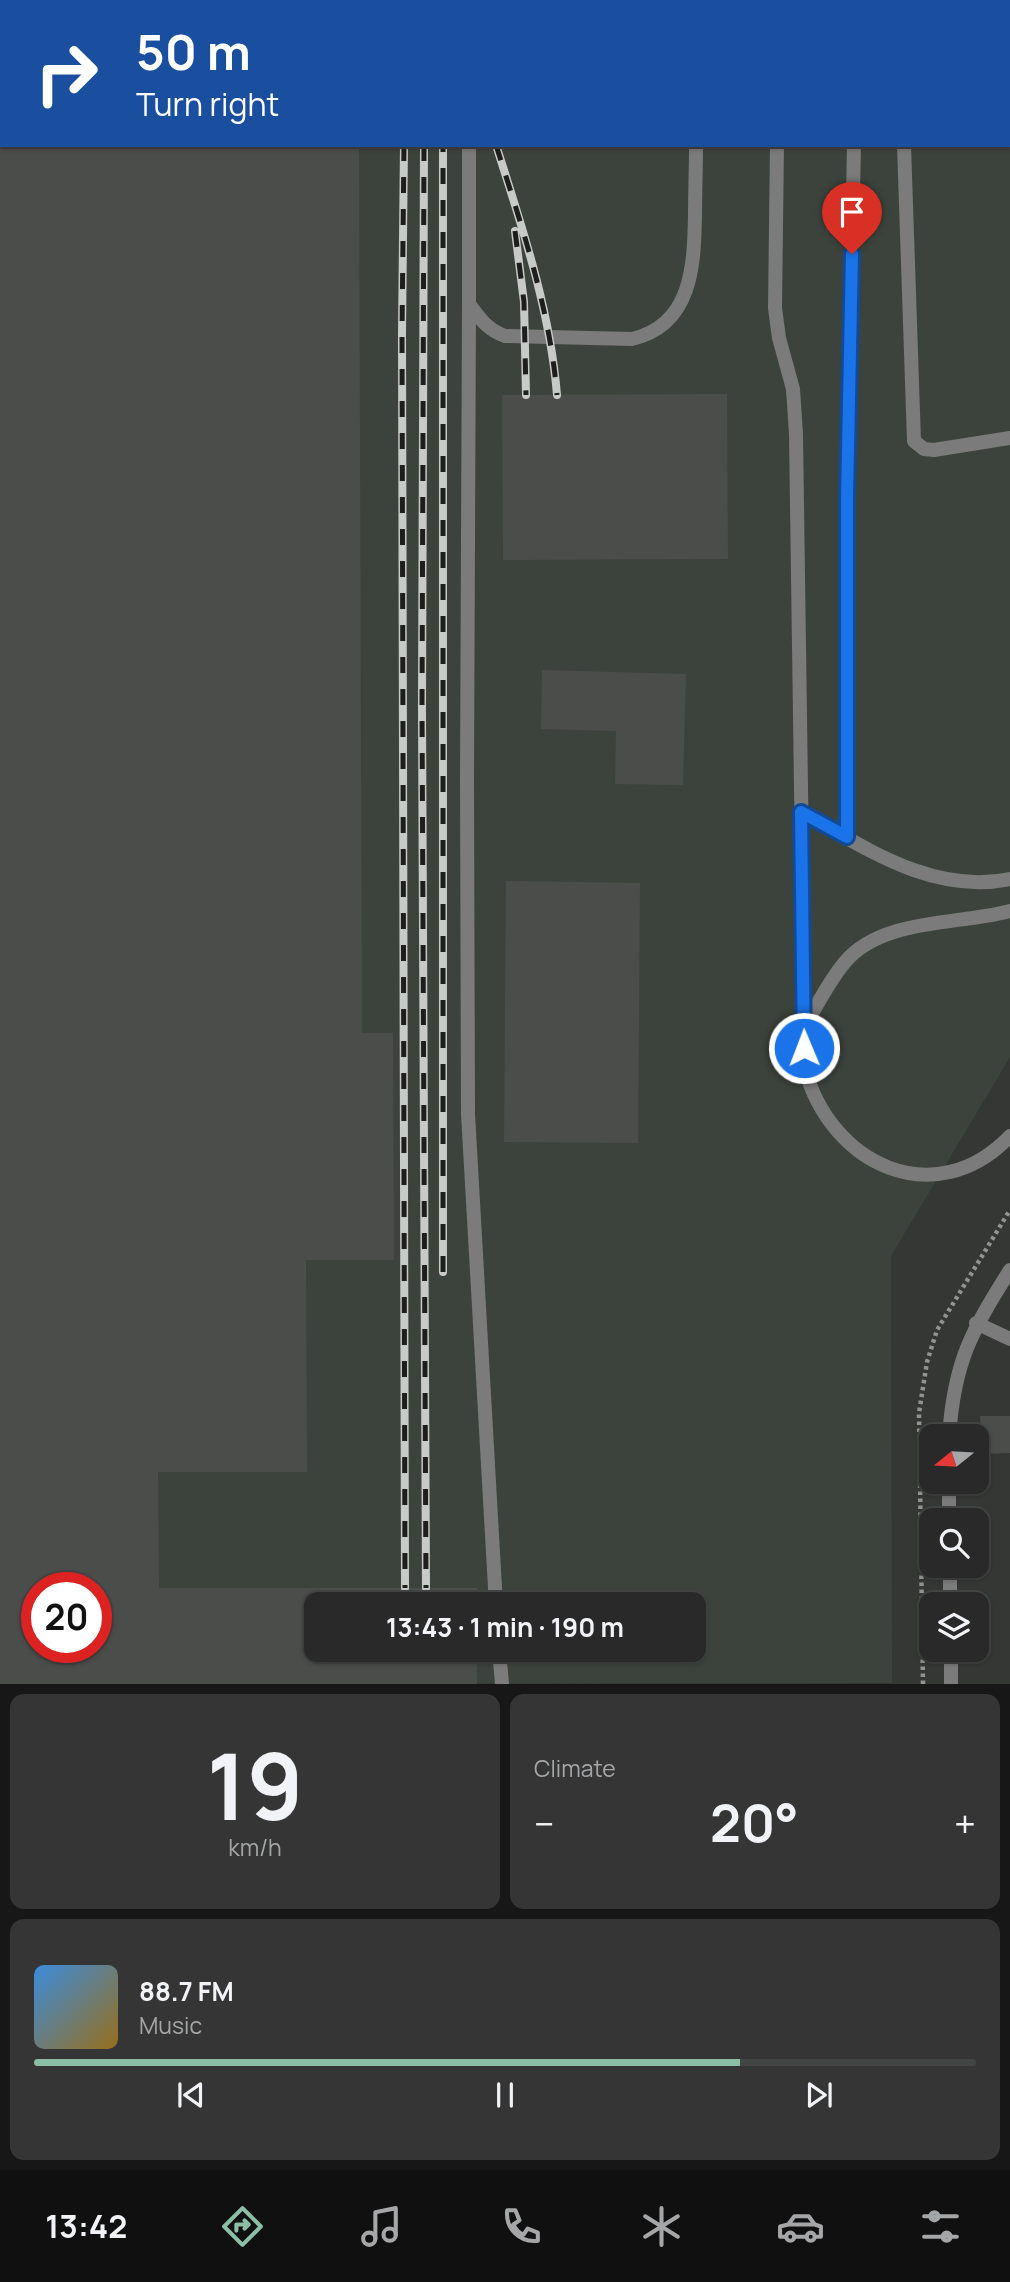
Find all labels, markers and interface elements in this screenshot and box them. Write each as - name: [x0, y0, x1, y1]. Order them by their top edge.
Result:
- text: 50 m: [136, 18, 251, 85]
- icon: right: [21, 28, 112, 119]
- text: Turn right: [136, 82, 279, 126]
- pin: [822, 182, 882, 254]
- icon: arrive: [833, 193, 871, 231]
- position arrow: [767, 1011, 841, 1085]
- north arrow: [919, 1424, 989, 1494]
- map controls: [919, 1424, 989, 1662]
- button: search: [919, 1508, 989, 1578]
- speed limit sign: 20: [21, 1572, 112, 1663]
- button: layers: [919, 1592, 989, 1662]
- text: 13:43 · 1 min · 190 m: [386, 1609, 624, 1645]
- text: 19: [207, 1723, 303, 1847]
- text: Climate: [534, 1752, 616, 1784]
- text: 20°: [710, 1787, 799, 1858]
- text: −: [534, 1797, 555, 1849]
- text: +: [954, 1797, 976, 1849]
- text: km/h: [228, 1831, 282, 1863]
- text: 88.7 FM: [139, 1973, 234, 2009]
- text: Music: [139, 2009, 202, 2041]
- icon: previous: [172, 2076, 210, 2114]
- icon: pause: [486, 2076, 524, 2114]
- icon: next: [800, 2076, 838, 2114]
- icon: directions: [218, 2202, 267, 2251]
- icon: music: [357, 2202, 406, 2251]
- icon: phone: [497, 2202, 546, 2251]
- icon: climate: [637, 2202, 686, 2251]
- icon: car: [776, 2202, 825, 2251]
- icon: filters: [916, 2202, 965, 2251]
- text: 13:42: [45, 2204, 127, 2248]

